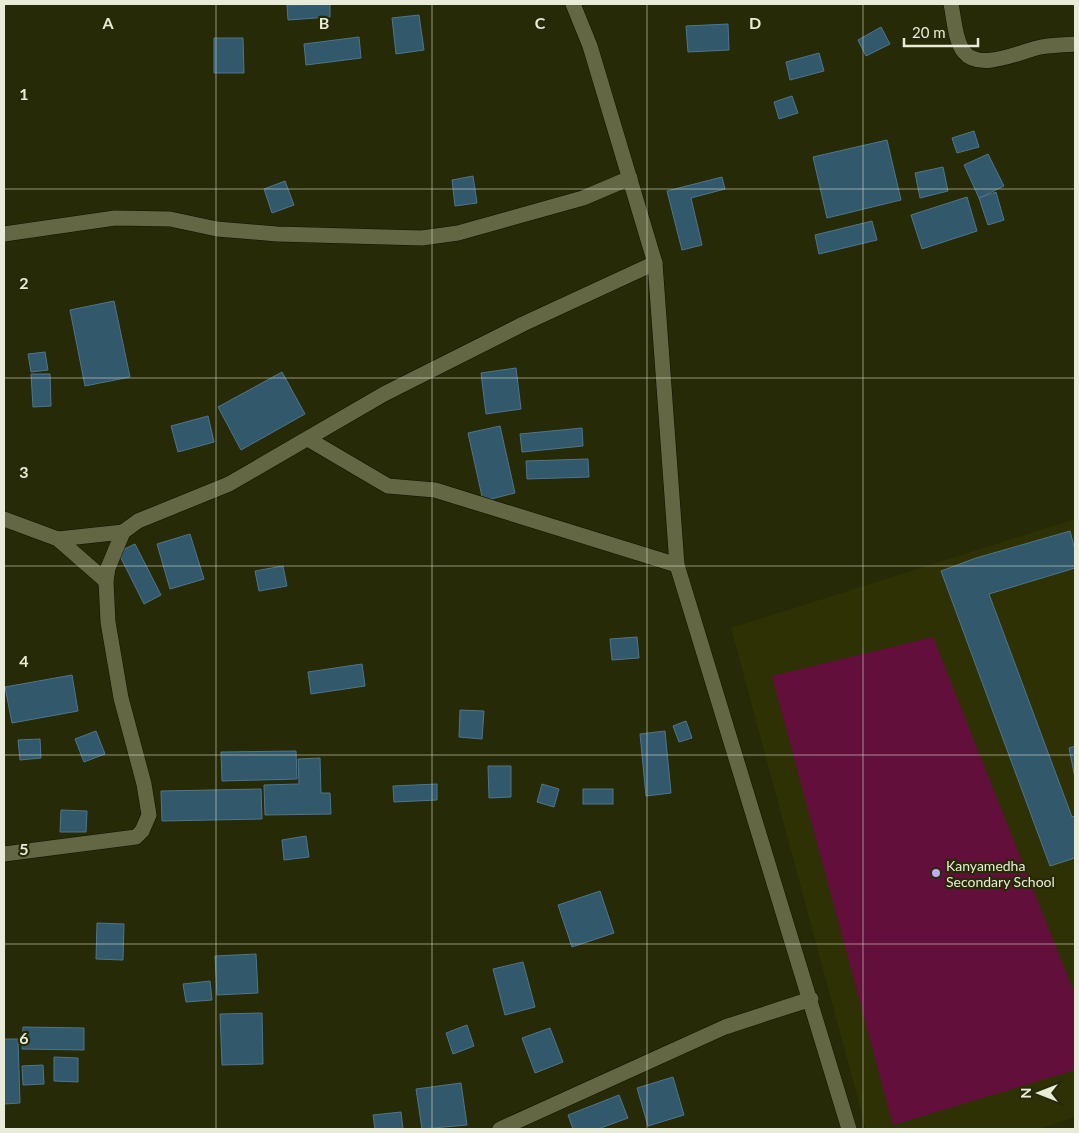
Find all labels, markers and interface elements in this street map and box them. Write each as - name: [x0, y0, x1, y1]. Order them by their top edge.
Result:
- text: A: [101, 13, 114, 32]
- text: B: [319, 13, 329, 32]
- text: C: [535, 13, 546, 32]
- text: D: [749, 13, 761, 32]
- scale bar: [904, 15, 978, 47]
- text: 20 m: [912, 23, 946, 41]
- text: 1: [19, 84, 29, 103]
- text: 2: [19, 273, 29, 292]
- text: 3: [19, 462, 29, 481]
- text: 4: [19, 651, 29, 670]
- text: 5: [19, 839, 29, 858]
- place label: Kanyamedha Secondary School: [946, 857, 1055, 890]
- marker: Kanyamedha Secondary School: [930, 867, 942, 879]
- text: 6: [19, 1028, 29, 1047]
- north arrow: [1014, 1068, 1064, 1118]
- text: N: [1017, 1088, 1034, 1098]

